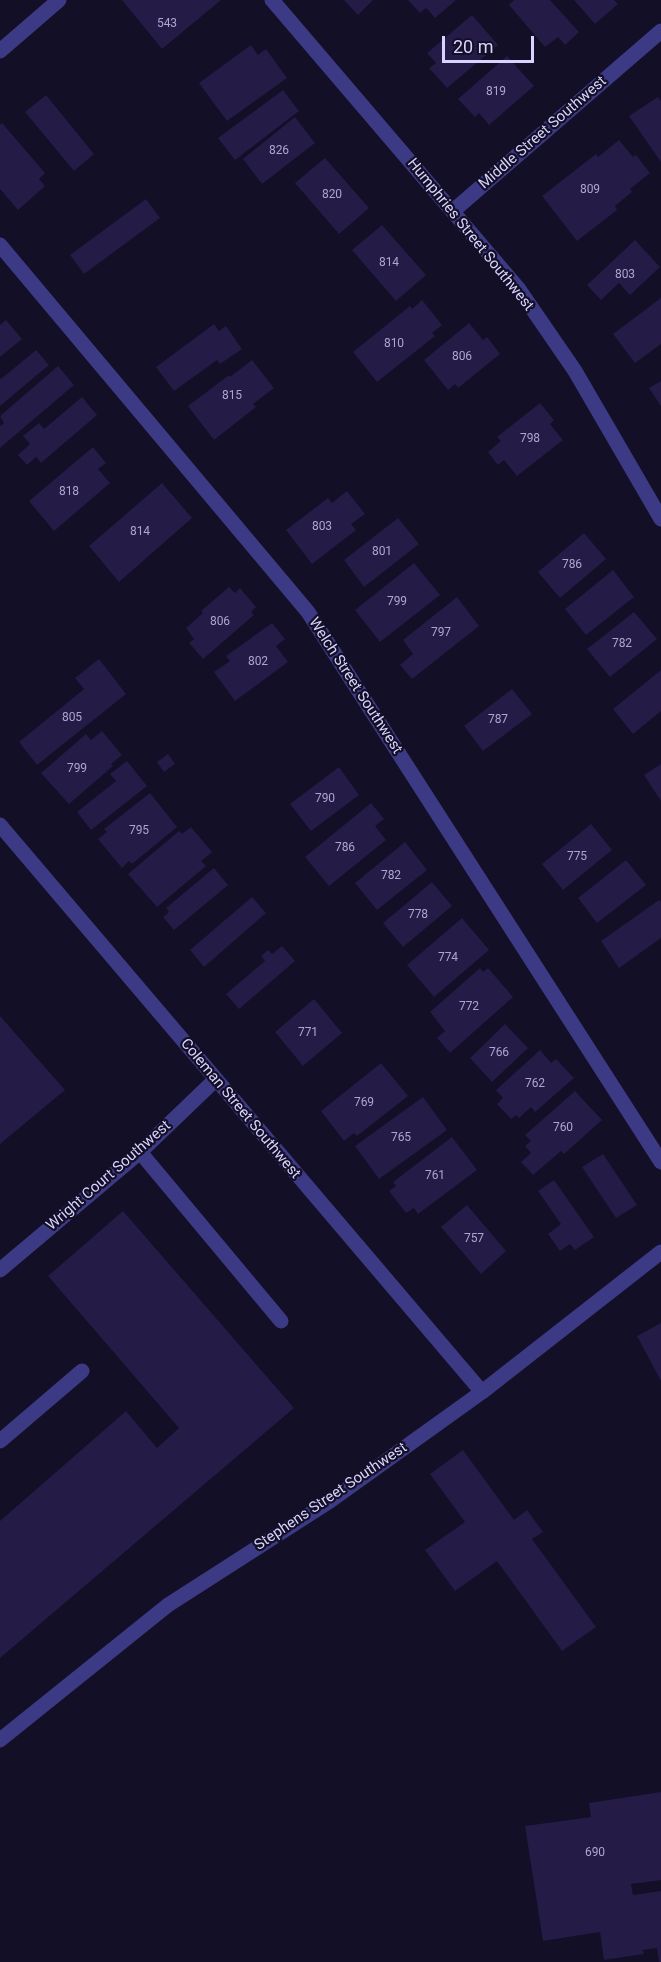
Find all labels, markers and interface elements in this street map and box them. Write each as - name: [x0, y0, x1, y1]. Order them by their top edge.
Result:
- house number: 543: [157, 17, 177, 31]
- scale bar: [445, 24, 536, 62]
- text: 20 m: [453, 36, 493, 57]
- street label: Middle Street Southwest: [476, 73, 610, 193]
- house number: 819: [486, 85, 506, 99]
- house number: 826: [269, 144, 289, 158]
- street label: Humphries Street Southwest: [403, 155, 537, 315]
- house number: 809: [580, 183, 600, 197]
- house number: 820: [322, 188, 342, 202]
- house number: 814: [379, 256, 399, 270]
- house number: 803: [615, 268, 635, 282]
- house number: 810: [384, 337, 404, 351]
- house number: 806: [452, 350, 472, 364]
- house number: 815: [222, 389, 242, 403]
- house number: 798: [520, 432, 540, 446]
- house number: 818: [59, 485, 79, 499]
- house number: 803: [312, 520, 332, 534]
- house number: 814: [130, 525, 150, 539]
- house number: 801: [372, 545, 392, 559]
- house number: 786: [562, 558, 582, 572]
- house number: 799: [387, 595, 407, 609]
- house number: 806: [210, 615, 230, 629]
- street label: Welch Street Southwest: [304, 615, 406, 757]
- house number: 797: [431, 626, 451, 640]
- house number: 782: [612, 637, 632, 651]
- house number: 802: [248, 655, 268, 669]
- house number: 805: [62, 711, 82, 725]
- house number: 787: [488, 713, 508, 727]
- house number: 799: [67, 762, 87, 776]
- house number: 790: [315, 792, 335, 806]
- house number: 795: [129, 824, 149, 838]
- house number: 786: [335, 841, 355, 855]
- house number: 775: [567, 850, 587, 864]
- house number: 782: [381, 869, 401, 883]
- house number: 778: [408, 908, 428, 922]
- house number: 774: [438, 951, 458, 965]
- house number: 772: [459, 1000, 479, 1014]
- house number: 771: [298, 1026, 318, 1040]
- street label: Coleman Street Southwest: [176, 1035, 304, 1183]
- house number: 766: [489, 1046, 509, 1060]
- house number: 762: [525, 1077, 545, 1091]
- house number: 769: [354, 1096, 374, 1110]
- street label: Wright Court Southwest: [43, 1117, 175, 1235]
- house number: 760: [553, 1121, 573, 1135]
- house number: 765: [391, 1131, 411, 1145]
- house number: 761: [425, 1169, 445, 1183]
- house number: 757: [464, 1232, 484, 1246]
- street label: Stephens Street Southwest: [251, 1439, 411, 1555]
- house number: 690: [585, 1846, 605, 1860]

